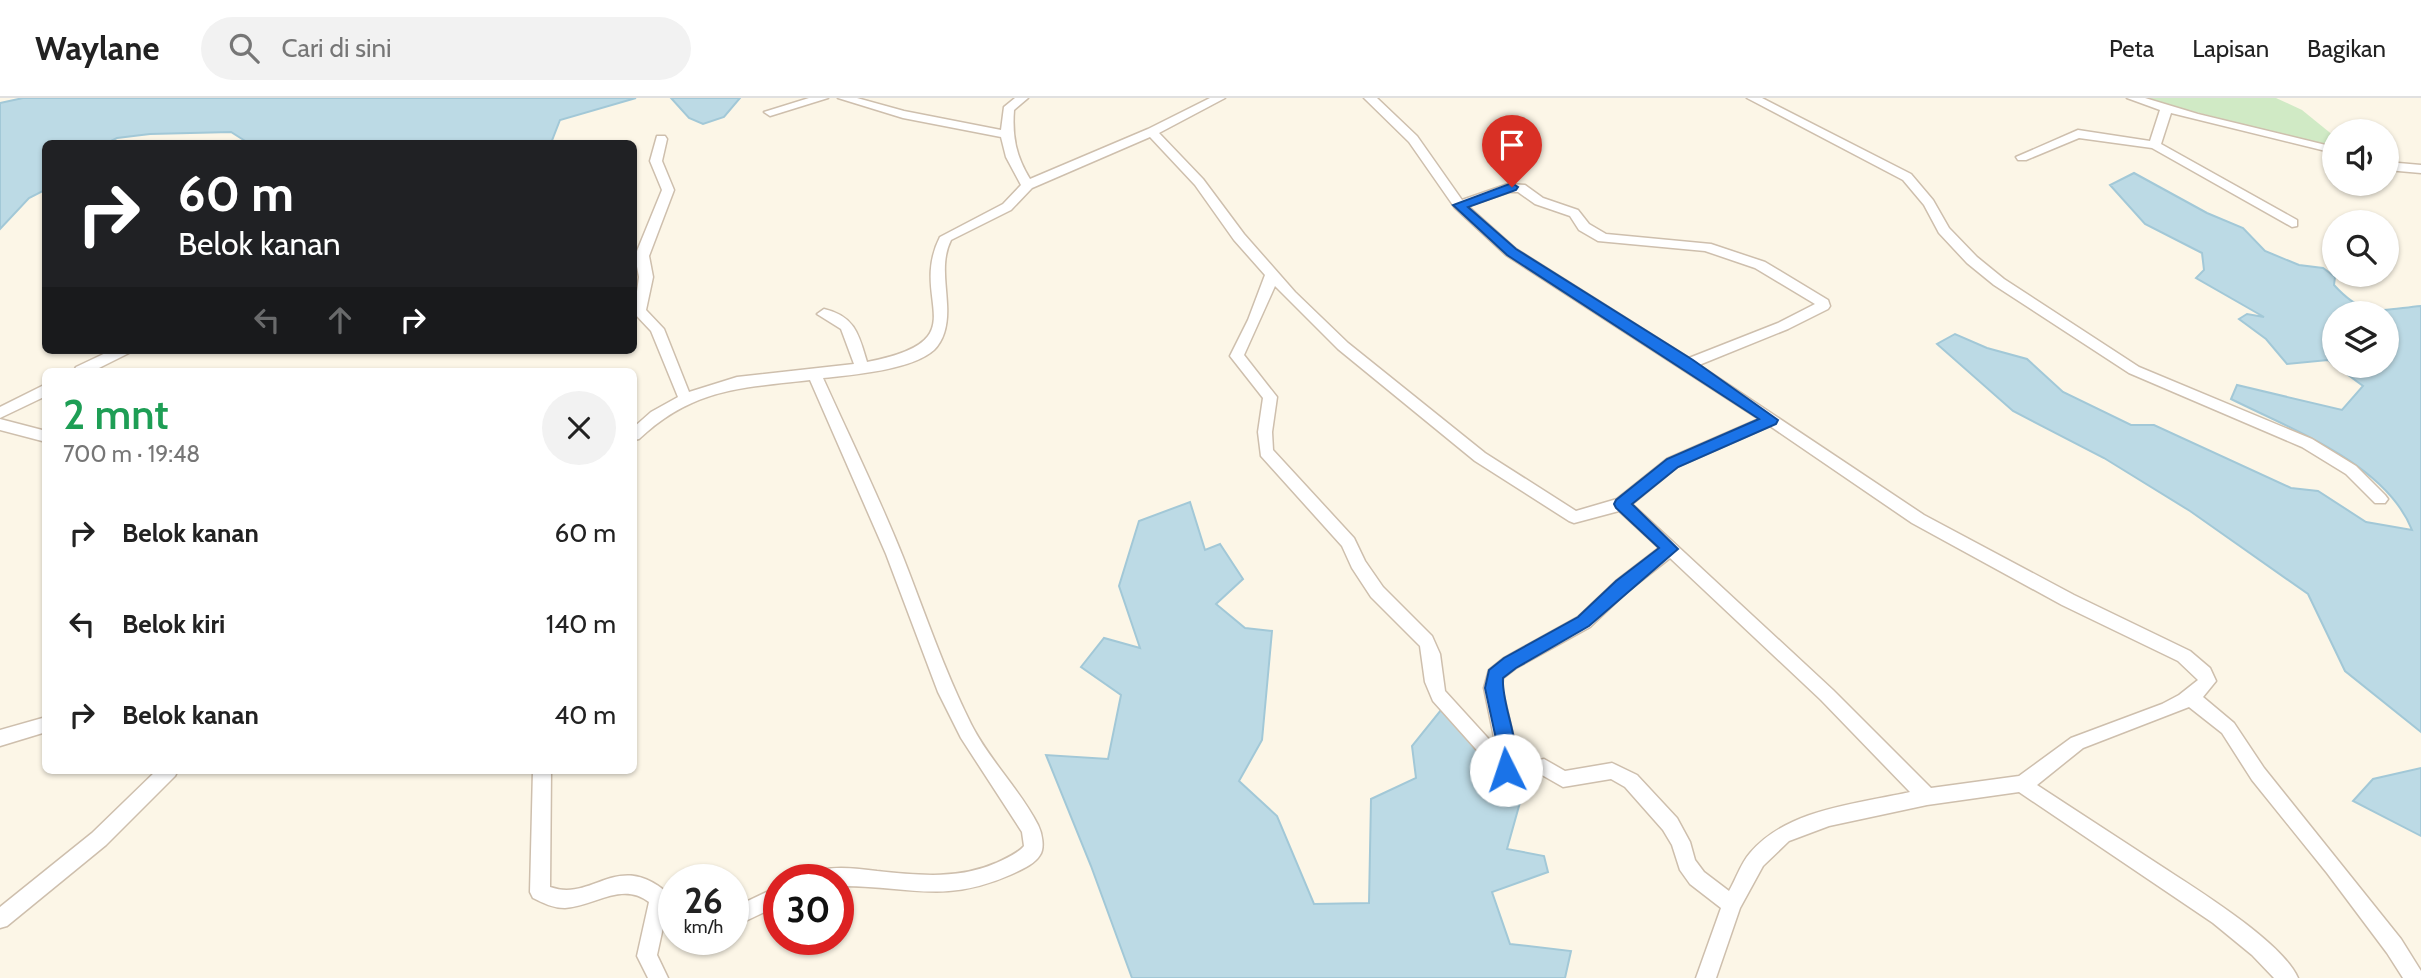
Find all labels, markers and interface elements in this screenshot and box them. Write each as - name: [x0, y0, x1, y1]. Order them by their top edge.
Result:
- search box: [201, 17, 691, 80]
- text: Waylane: [35, 28, 159, 68]
- icon: search: [225, 29, 263, 67]
- text: Cari di sini: [281, 32, 392, 64]
- text: Peta: [2109, 34, 2154, 63]
- text: Lapisan: [2192, 34, 2269, 63]
- text: Bagikan: [2307, 34, 2386, 63]
- pin: [1482, 115, 1542, 187]
- map controls: [2322, 119, 2399, 378]
- button: sound: [2322, 119, 2399, 196]
- icon: arrive: [1493, 126, 1531, 164]
- text: 60 m: [178, 164, 294, 223]
- icon: right: [63, 168, 154, 259]
- button: search: [2322, 210, 2399, 287]
- text: Belok kanan: [178, 224, 341, 263]
- icon: left: [248, 301, 286, 339]
- icon: ahead: [321, 301, 359, 339]
- icon: right: [394, 301, 432, 339]
- button: layers: [2322, 301, 2399, 378]
- text: 2 mnt: [63, 388, 169, 440]
- button: close: [542, 391, 616, 465]
- text: 700 m · 19:48: [63, 440, 200, 468]
- icon: right: [63, 514, 101, 552]
- text: Belok kanan: [122, 517, 259, 549]
- text: 60 m: [554, 517, 616, 549]
- icon: left: [63, 605, 101, 643]
- text: Belok kiri: [122, 608, 225, 640]
- text: 140 m: [546, 608, 616, 640]
- icon: right: [63, 696, 101, 734]
- text: Belok kanan: [122, 699, 259, 731]
- text: 40 m: [554, 699, 616, 731]
- position arrow: [1469, 733, 1543, 807]
- speed limit sign: 30: [763, 864, 854, 955]
- text: 26: [684, 879, 723, 922]
- text: km/h: [684, 916, 723, 938]

